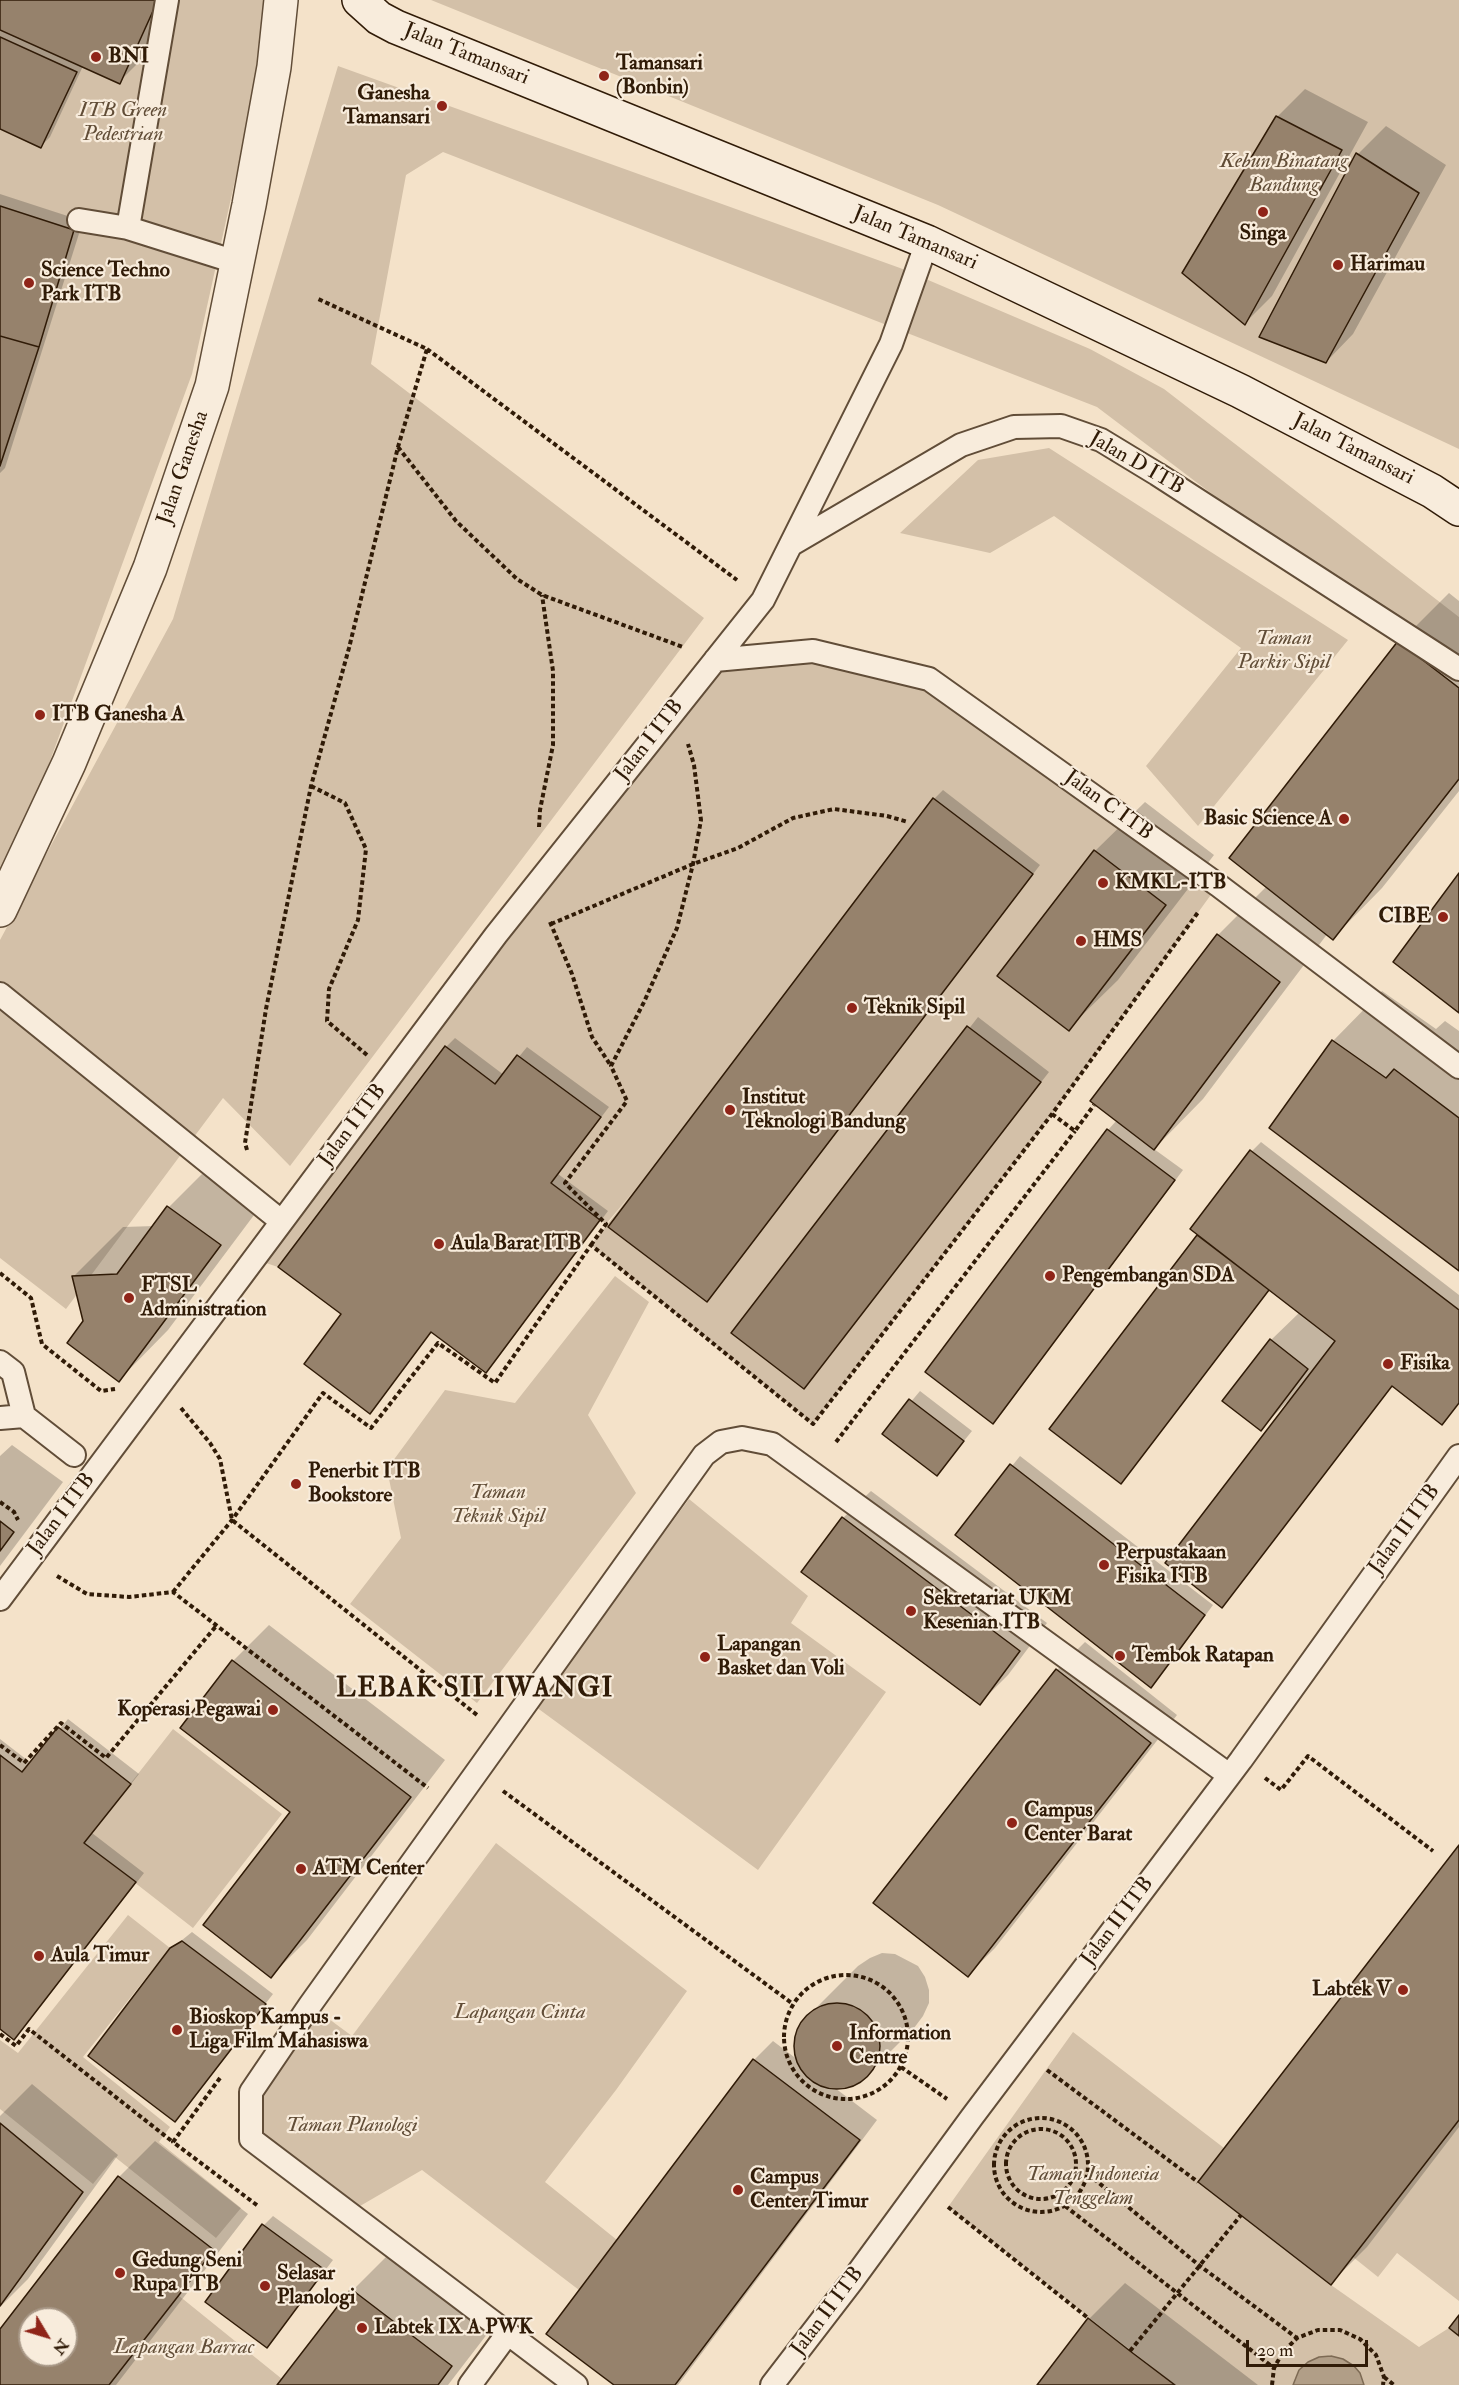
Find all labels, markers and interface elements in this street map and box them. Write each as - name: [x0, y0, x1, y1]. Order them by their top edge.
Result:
- street label: Jalan Tamansari: [400, 18, 532, 92]
- place label: BNI: [108, 44, 149, 70]
- marker: BNI: [89, 50, 103, 64]
- place label: Tamansari (Bonbin): [616, 51, 703, 101]
- marker: Tamansari (Bonbin): [597, 69, 611, 83]
- place label: Ganesha Tamansari: [343, 81, 430, 131]
- park label: ITB Green Pedestrian: [79, 98, 167, 148]
- marker: Ganesha Tamansari: [435, 99, 449, 113]
- park label: Kebun Binatang Bandung: [1220, 149, 1348, 199]
- street label: Jalan Tamansari: [849, 201, 981, 277]
- marker: Singa: [1256, 205, 1270, 219]
- place label: Singa: [1240, 221, 1286, 247]
- place label: Harimau: [1350, 252, 1425, 278]
- place label: Science Techno Park ITB: [41, 258, 170, 308]
- marker: Harimau: [1331, 258, 1345, 272]
- marker: Science Techno Park ITB: [22, 276, 36, 290]
- street label: Jalan Ganesha: [153, 408, 215, 528]
- street label: Jalan Tamansari: [1288, 409, 1418, 491]
- street label: Jalan D ITB: [1084, 427, 1188, 501]
- park label: Taman Parkir Sipil: [1237, 626, 1331, 676]
- street label: Jalan I ITB: [610, 695, 690, 787]
- place label: ITB Ganesha A: [52, 702, 185, 728]
- marker: ITB Ganesha A: [33, 708, 47, 722]
- street label: Jalan C ITB: [1059, 765, 1157, 847]
- place label: Basic Science A: [1204, 806, 1332, 832]
- marker: Basic Science A: [1337, 812, 1351, 826]
- place label: KMKL-ITB: [1115, 870, 1227, 896]
- marker: KMKL-ITB: [1096, 876, 1110, 890]
- place label: CIBE: [1378, 904, 1431, 930]
- marker: CIBE: [1436, 910, 1450, 924]
- place label: HMS: [1093, 928, 1142, 954]
- marker: HMS: [1074, 934, 1088, 948]
- place label: Teknik Sipil: [864, 995, 965, 1021]
- marker: Teknik Sipil: [845, 1001, 859, 1015]
- street label: Jalan I ITB: [314, 1080, 392, 1172]
- place label: Institut Teknologi Bandung: [742, 1085, 906, 1135]
- marker: Institut Teknologi Bandung: [723, 1103, 737, 1117]
- place label: Aula Barat ITB: [451, 1231, 581, 1257]
- marker: Aula Barat ITB: [432, 1237, 446, 1251]
- place label: Pengembangan SDA: [1062, 1263, 1234, 1289]
- marker: Pengembangan SDA: [1043, 1269, 1057, 1283]
- place label: FTSL Administration: [141, 1273, 267, 1323]
- marker: FTSL Administration: [122, 1291, 136, 1305]
- place label: Fisika: [1400, 1351, 1450, 1377]
- marker: Fisika: [1381, 1357, 1395, 1371]
- place label: Penerbit ITB Bookstore: [308, 1459, 421, 1509]
- street label: Jalan I ITB: [23, 1469, 101, 1561]
- marker: Penerbit ITB Bookstore: [289, 1477, 303, 1491]
- park label: Taman Teknik Sipil: [451, 1480, 545, 1530]
- street label: Jalan II ITB: [1364, 1480, 1446, 1580]
- place label: Perpustakaan Fisika ITB: [1116, 1540, 1226, 1590]
- marker: Perpustakaan Fisika ITB: [1097, 1558, 1111, 1572]
- place label: Sekretariat UKM Kesenian ITB: [923, 1586, 1071, 1636]
- marker: Sekretariat UKM Kesenian ITB: [904, 1604, 918, 1618]
- place label: Lapangan Basket dan Voli: [717, 1632, 845, 1682]
- place label: Tembok Ratapan: [1132, 1643, 1274, 1669]
- marker: Tembok Ratapan: [1113, 1649, 1127, 1663]
- marker: Lapangan Basket dan Voli: [698, 1650, 712, 1664]
- district label: LEBAK SILIWANGI: [336, 1674, 614, 1706]
- place label: Koperasi Pegawai: [117, 1697, 261, 1723]
- marker: Koperasi Pegawai: [266, 1703, 280, 1717]
- place label: Campus Center Barat: [1024, 1798, 1132, 1848]
- marker: Campus Center Barat: [1005, 1816, 1019, 1830]
- place label: ATM Center: [313, 1856, 424, 1882]
- marker: ATM Center: [294, 1862, 308, 1876]
- street label: Jalan II ITB: [1076, 1872, 1160, 1972]
- place label: Aula Timur: [51, 1943, 149, 1969]
- marker: Aula Timur: [32, 1949, 46, 1963]
- place label: Labtek V: [1312, 1977, 1391, 2003]
- marker: Labtek V: [1396, 1983, 1410, 1997]
- park label: Lapangan Cinta: [454, 2000, 586, 2026]
- place label: Bioskop Kampus - Liga Film Mahasiswa: [189, 2005, 368, 2055]
- place label: Information Centre: [849, 2021, 951, 2071]
- marker: Bioskop Kampus - Liga Film Mahasiswa: [170, 2023, 184, 2037]
- marker: Information Centre: [830, 2039, 844, 2053]
- park label: Taman Planologi: [286, 2113, 418, 2139]
- park label: Taman Indonesia Tenggelam: [1027, 2162, 1159, 2212]
- place label: Campus Center Timur: [750, 2165, 868, 2215]
- marker: Campus Center Timur: [731, 2183, 745, 2197]
- place label: Gedung Seni Rupa ITB: [132, 2248, 242, 2298]
- place label: Selasar Planologi: [277, 2261, 355, 2311]
- street label: Jalan II ITB: [786, 2262, 870, 2362]
- marker: Gedung Seni Rupa ITB: [113, 2266, 127, 2280]
- marker: Selasar Planologi: [258, 2279, 272, 2293]
- north arrow: [18, 2307, 78, 2367]
- place label: Labtek IX A PWK: [374, 2315, 533, 2341]
- marker: Labtek IX A PWK: [355, 2321, 369, 2335]
- scale bar: [1249, 2328, 1370, 2366]
- text: N: [48, 2335, 73, 2359]
- park label: Lapangan Barrac: [114, 2335, 254, 2361]
- text: 20 m: [1257, 2339, 1293, 2362]

